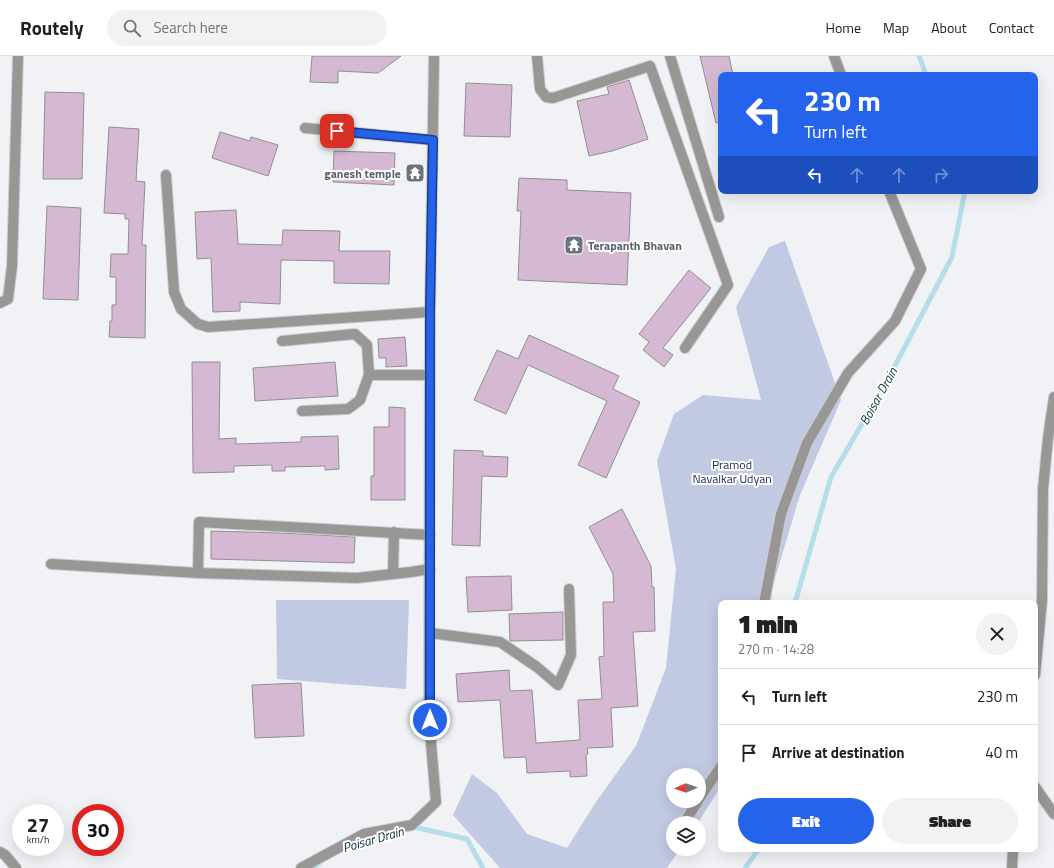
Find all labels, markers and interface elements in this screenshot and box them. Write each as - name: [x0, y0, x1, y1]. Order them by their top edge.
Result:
- search box: [107, 10, 387, 46]
- text: Routely: [20, 13, 83, 42]
- text: Search here: [153, 16, 228, 39]
- icon: search: [121, 17, 143, 39]
- text: Home: [826, 17, 861, 38]
- text: Map: [883, 17, 909, 38]
- text: About: [931, 17, 967, 38]
- text: Contact: [989, 17, 1034, 38]
- text: 230 m: [804, 79, 881, 122]
- icon: left: [738, 88, 790, 140]
- pin: [320, 114, 354, 148]
- text: Turn left: [804, 118, 867, 145]
- icon: arrive: [326, 120, 348, 142]
- temple icon: ganesh temple: [404, 162, 426, 184]
- place label: ganesh temple: [324, 164, 401, 183]
- icon: left: [804, 164, 826, 186]
- icon: ahead: [846, 164, 868, 186]
- icon: ahead: [888, 164, 910, 186]
- icon: right: [930, 164, 952, 186]
- temple icon: Terapanth Bhavan: [563, 234, 585, 256]
- place label: Terapanth Bhavan: [588, 236, 682, 255]
- water label: Boisar Drain: [854, 363, 902, 428]
- park label: Pramod Navalkar Udyan: [692, 455, 772, 488]
- text: 1 min: [738, 606, 798, 642]
- button: close: [976, 613, 1018, 655]
- text: 270 m · 14:28: [738, 639, 814, 659]
- text: Turn left: [772, 685, 827, 708]
- text: 230 m: [977, 685, 1018, 708]
- icon: left: [738, 686, 760, 708]
- position arrow: [409, 699, 451, 741]
- text: Arrive at destination: [772, 741, 905, 764]
- text: 40 m: [985, 741, 1018, 764]
- icon: arrive: [738, 742, 760, 764]
- north arrow: [666, 768, 706, 808]
- map controls: [666, 768, 706, 856]
- button: Exit: [738, 798, 874, 844]
- button: Share: [882, 798, 1018, 844]
- speed limit sign: 30: [72, 804, 124, 856]
- text: 27: [27, 809, 49, 840]
- button: layers: [666, 816, 706, 856]
- water label: Poisar Drain: [340, 821, 406, 857]
- text: km/h: [27, 832, 49, 847]

